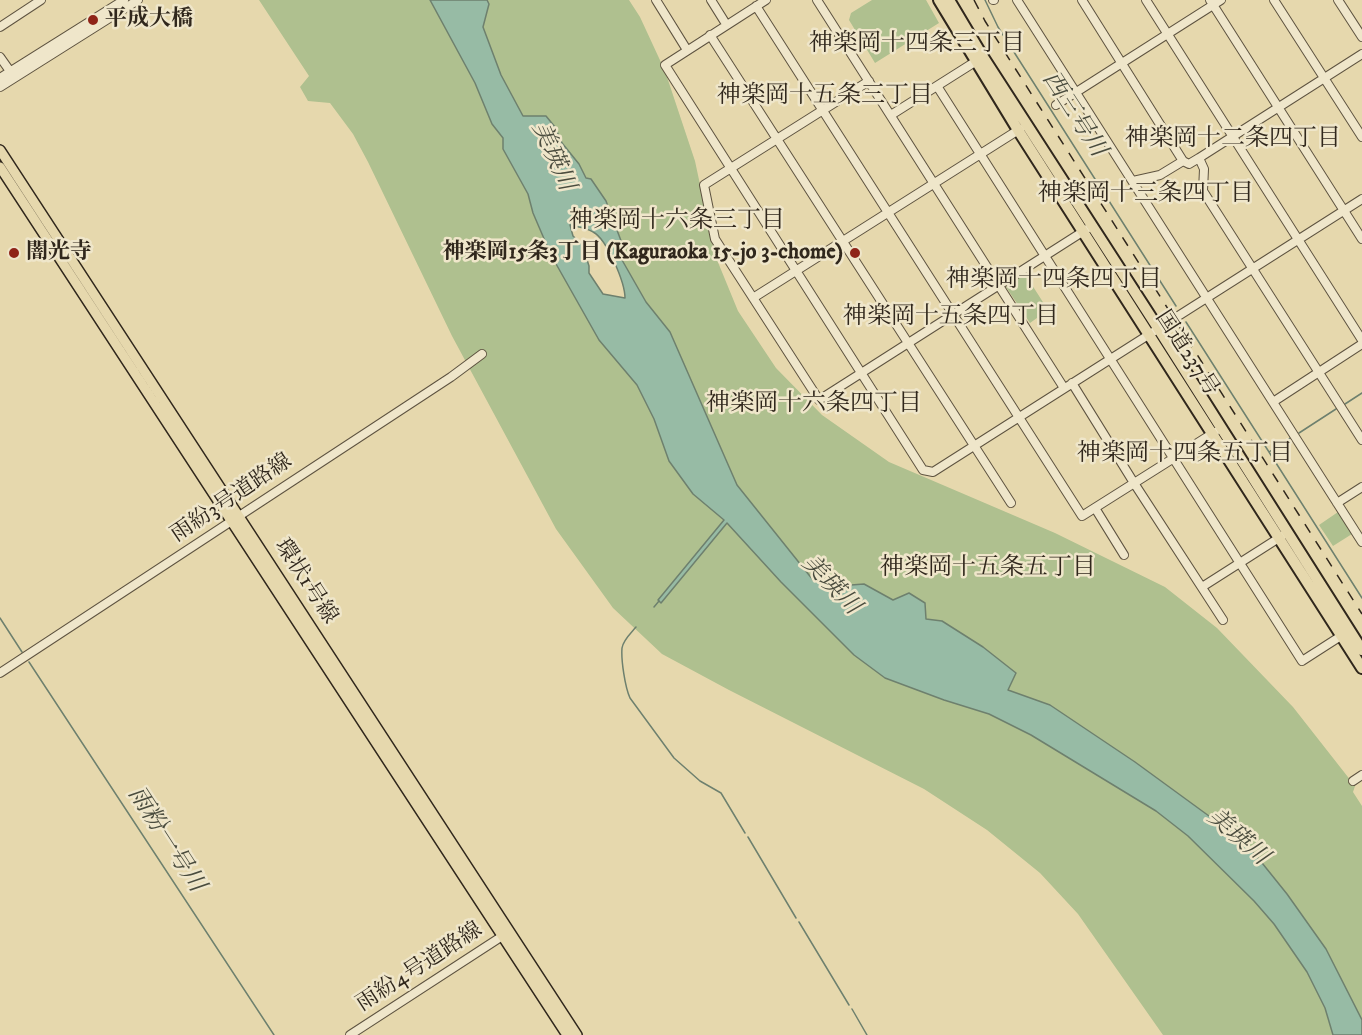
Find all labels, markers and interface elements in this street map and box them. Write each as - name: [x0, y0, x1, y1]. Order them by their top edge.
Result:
- place label: 平成大橋: [105, 7, 193, 33]
- marker: 平成大橋: [86, 13, 100, 27]
- district label: 神楽岡十四条三丁目: [809, 31, 1025, 59]
- water label: 西三号川: [1035, 67, 1111, 163]
- district label: 神楽岡十五条三丁目: [717, 83, 933, 111]
- water label: 美瑛川: [524, 118, 580, 196]
- district label: 神楽岡十二条四丁目: [1125, 126, 1341, 154]
- district label: 神楽岡十三条四丁目: [1038, 181, 1254, 209]
- district label: 神楽岡十六条三丁目: [569, 208, 785, 236]
- place label: 闇光寺: [26, 240, 92, 266]
- place label: 神楽岡15条3丁目 (Kaguraoka 15-jo 3-chome): [442, 240, 843, 266]
- marker: 闇光寺: [7, 246, 21, 260]
- marker: 神楽岡15条3丁目 (Kaguraoka 15-jo 3-chome): [848, 246, 862, 260]
- district label: 神楽岡十四条四丁目: [946, 267, 1162, 295]
- district label: 神楽岡十五条四丁目: [843, 304, 1059, 332]
- street label: 国道237号: [1149, 306, 1223, 402]
- district label: 神楽岡十六条四丁目: [706, 391, 922, 419]
- district label: 神楽岡十四条五丁目: [1077, 441, 1293, 469]
- street label: 雨紛3号道路線: [167, 449, 297, 549]
- street label: 環状1号線: [268, 535, 342, 629]
- water label: 美瑛川: [795, 550, 865, 622]
- district label: 神楽岡十五条五丁目: [880, 555, 1096, 583]
- water label: 雨粉一号川: [120, 782, 210, 898]
- water label: 美瑛川: [1200, 804, 1274, 872]
- street label: 雨紛4号道路線: [352, 918, 488, 1018]

